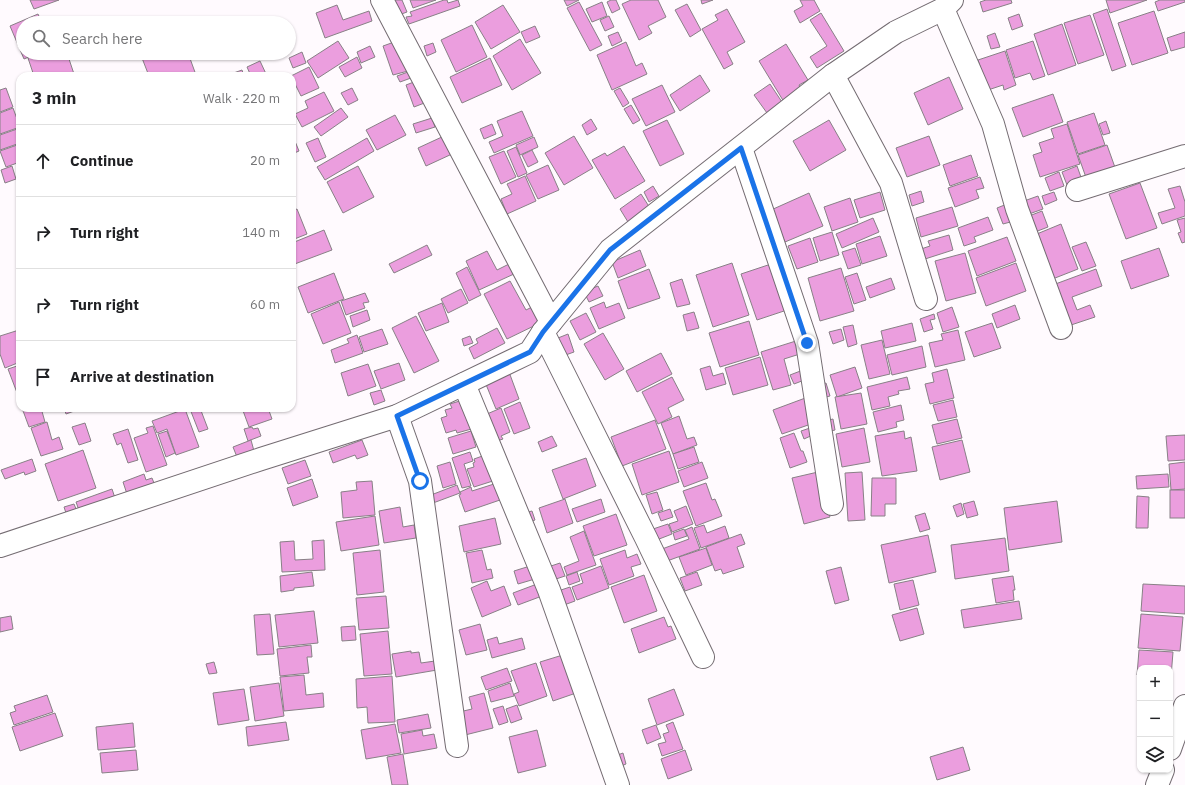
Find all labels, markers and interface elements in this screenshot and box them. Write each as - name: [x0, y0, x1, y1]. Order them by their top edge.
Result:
- search box: [16, 16, 296, 60]
- icon: search: [30, 27, 52, 49]
- text: Search here: [62, 29, 142, 48]
- text: 3 min: [32, 87, 76, 109]
- text: Walk · 220 m: [203, 90, 280, 107]
- icon: ahead: [32, 150, 54, 172]
- text: Continue: [70, 151, 134, 170]
- text: 20 m: [250, 152, 280, 169]
- icon: right: [32, 222, 54, 244]
- text: Turn right: [70, 223, 139, 242]
- text: 140 m: [242, 224, 280, 241]
- icon: right: [32, 294, 54, 316]
- text: Turn right: [70, 295, 139, 314]
- text: 60 m: [250, 296, 280, 313]
- route end: [798, 334, 816, 352]
- icon: arrive: [32, 366, 54, 388]
- text: Arrive at destination: [70, 367, 214, 386]
- route start: [411, 472, 429, 490]
- map controls: [1137, 665, 1173, 773]
- button: +: [1137, 665, 1173, 701]
- button: −: [1137, 701, 1173, 737]
- button: layers: [1137, 737, 1173, 773]

